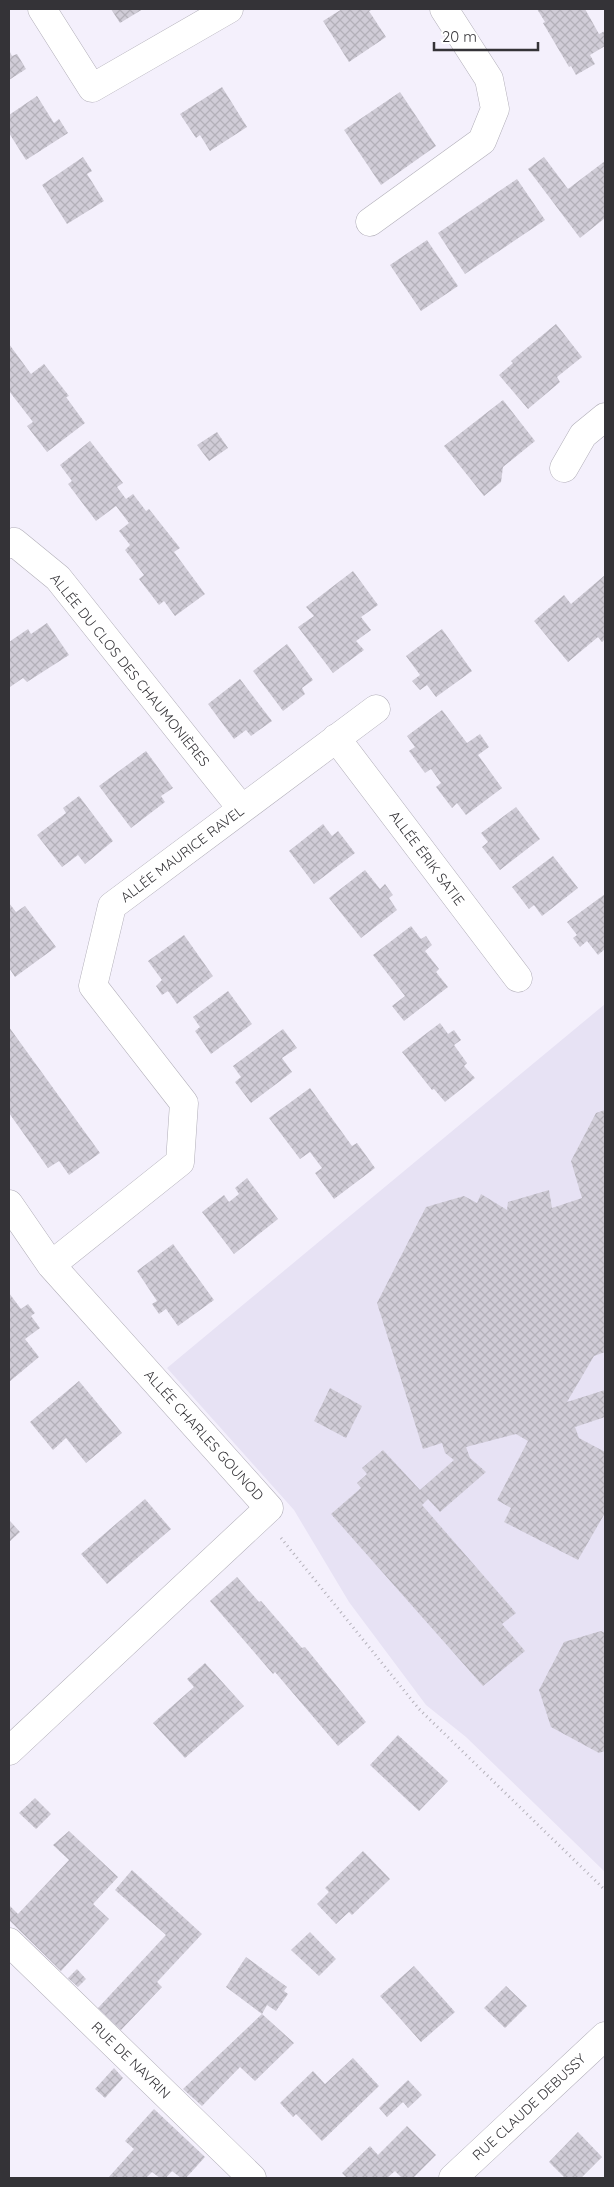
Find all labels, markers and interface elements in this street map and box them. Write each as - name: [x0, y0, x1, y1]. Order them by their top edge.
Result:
- scale bar: [434, 20, 538, 52]
- text: 20 m: [442, 27, 477, 46]
- street label: ALLÉE DU CLOS DES CHAUMONIÈRES: [46, 570, 214, 770]
- street label: ALLÉE MAURICE RAVEL: [117, 801, 248, 906]
- street label: ALLÉE ÉRIK SATIE: [386, 807, 468, 909]
- street label: ALLÉE CHARLES GOUNOD: [140, 1366, 268, 1504]
- street label: RUE DE NAVRIN: [88, 2018, 174, 2102]
- street label: RUE CLAUDE DEBUSSY: [468, 2050, 590, 2164]

